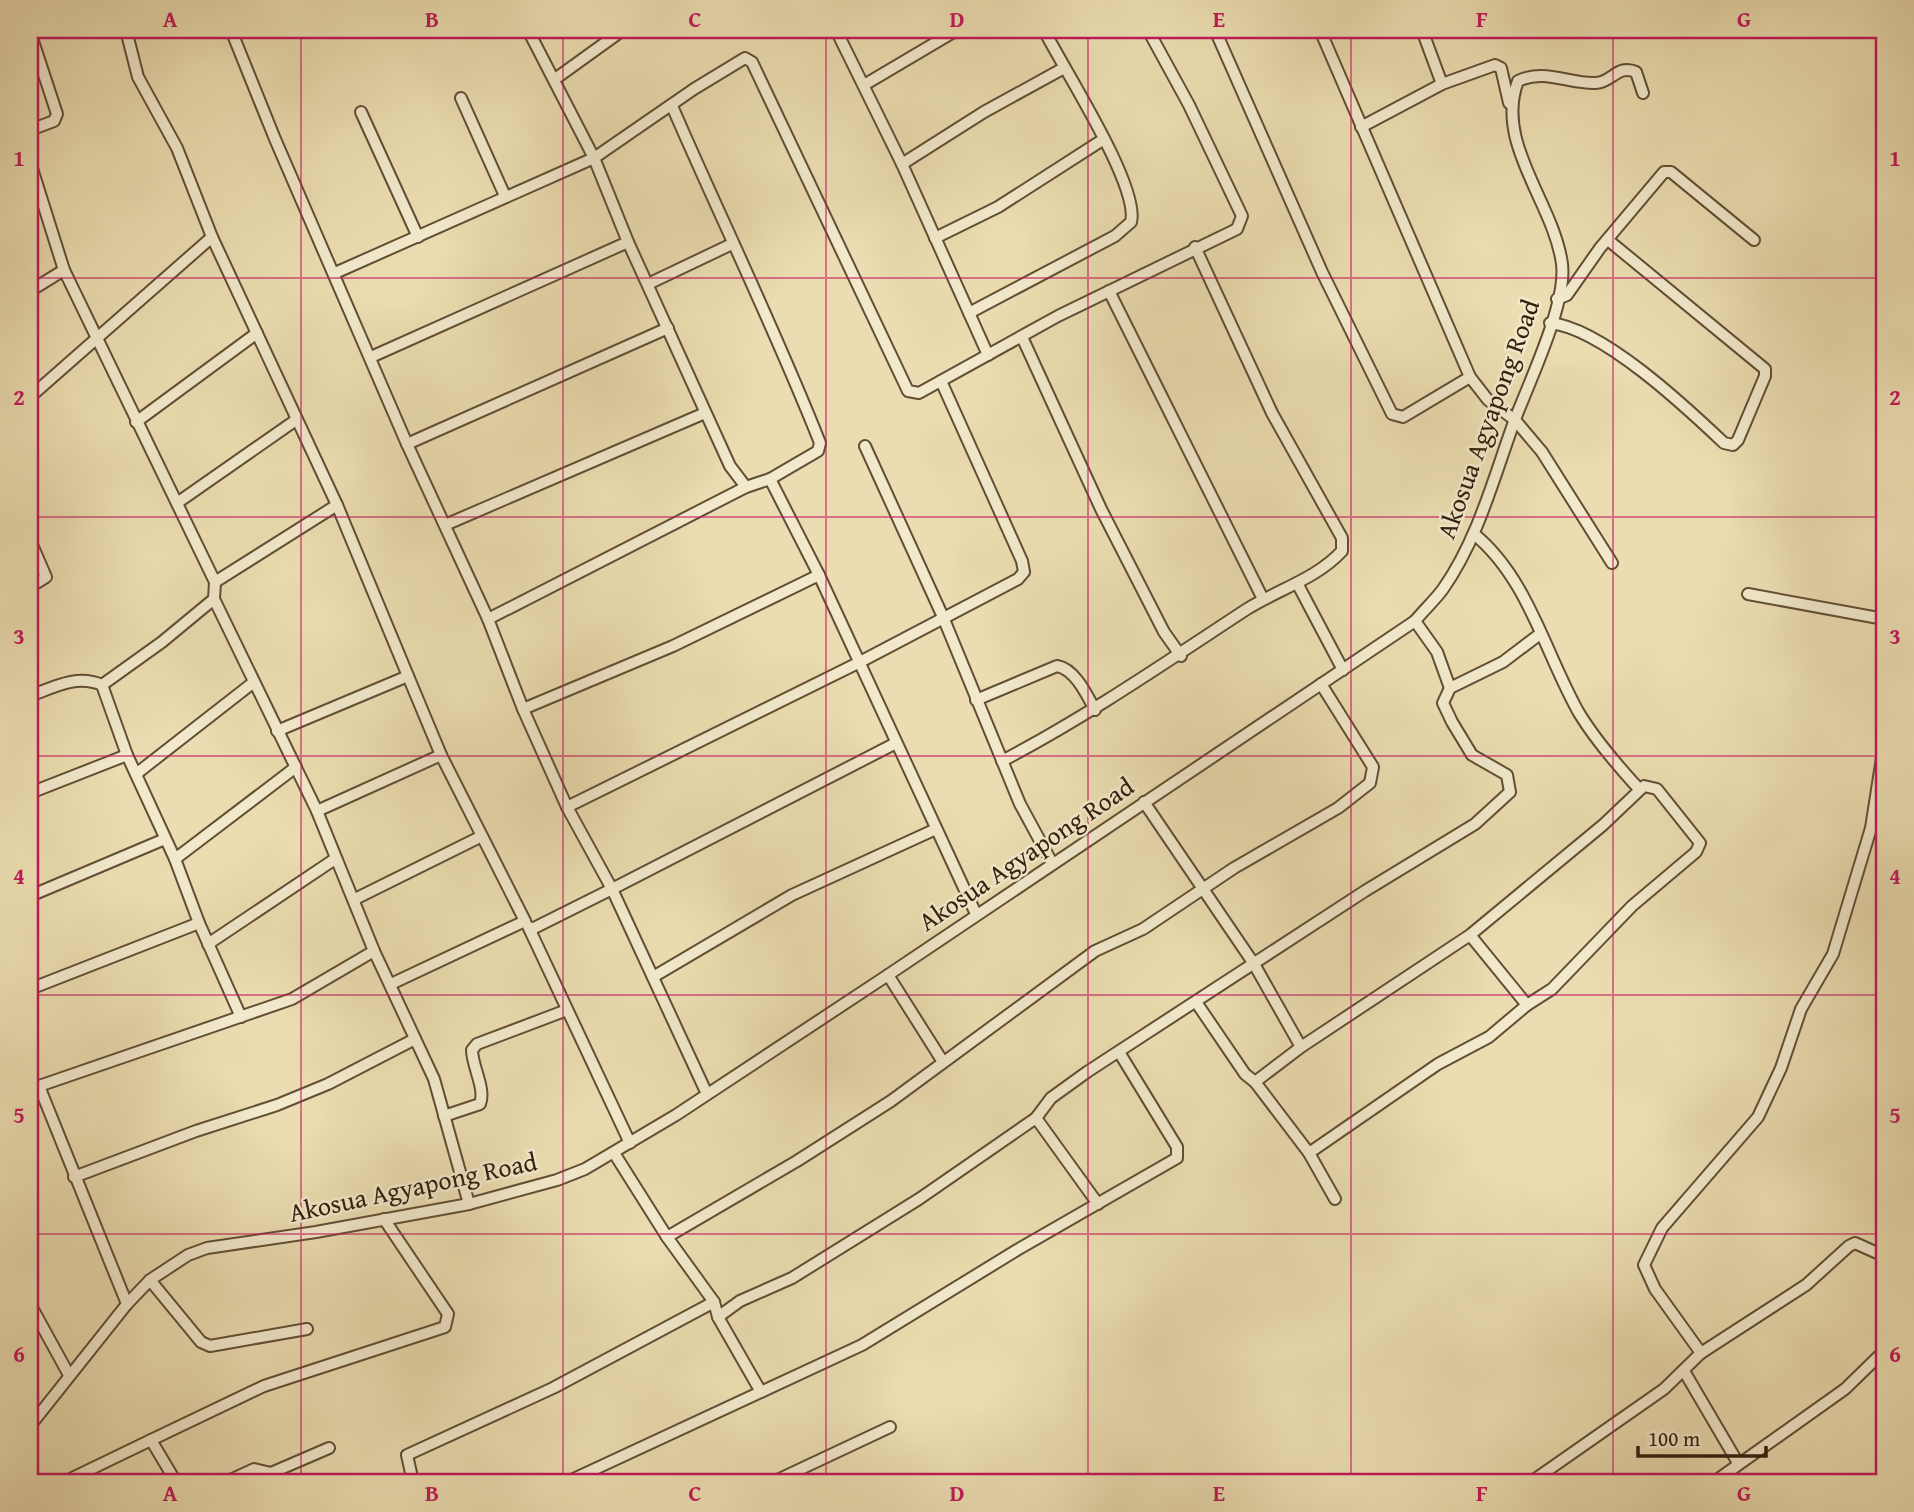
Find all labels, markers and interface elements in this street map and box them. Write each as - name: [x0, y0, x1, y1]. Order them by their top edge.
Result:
- text: A: [163, 2, 178, 35]
- text: B: [425, 2, 439, 35]
- text: C: [688, 2, 702, 35]
- text: D: [950, 2, 965, 35]
- text: E: [1213, 2, 1225, 35]
- text: F: [1476, 2, 1488, 35]
- text: G: [1737, 2, 1751, 35]
- text: 1: [13, 141, 25, 174]
- text: 1: [1889, 141, 1901, 174]
- street label: Akosua Agyapong Road: [1426, 293, 1549, 544]
- text: 2: [13, 380, 25, 413]
- text: 2: [1889, 380, 1901, 413]
- text: 3: [13, 619, 25, 652]
- text: 3: [1889, 619, 1901, 652]
- street label: Akosua Agyapong Road: [910, 767, 1141, 940]
- text: 4: [13, 859, 25, 892]
- text: 4: [1889, 859, 1901, 892]
- text: 5: [13, 1098, 25, 1131]
- text: 5: [1889, 1098, 1901, 1131]
- street label: Akosua Agyapong Road: [285, 1141, 541, 1232]
- text: 6: [13, 1337, 25, 1370]
- text: 6: [1889, 1337, 1901, 1370]
- scale bar: [1638, 1414, 1765, 1458]
- text: 100 m: [1648, 1423, 1700, 1454]
- text: A: [163, 1476, 178, 1509]
- text: B: [425, 1476, 439, 1509]
- text: C: [688, 1476, 702, 1509]
- text: D: [950, 1476, 965, 1509]
- text: E: [1213, 1476, 1225, 1509]
- text: F: [1476, 1476, 1488, 1509]
- text: G: [1737, 1476, 1751, 1509]

